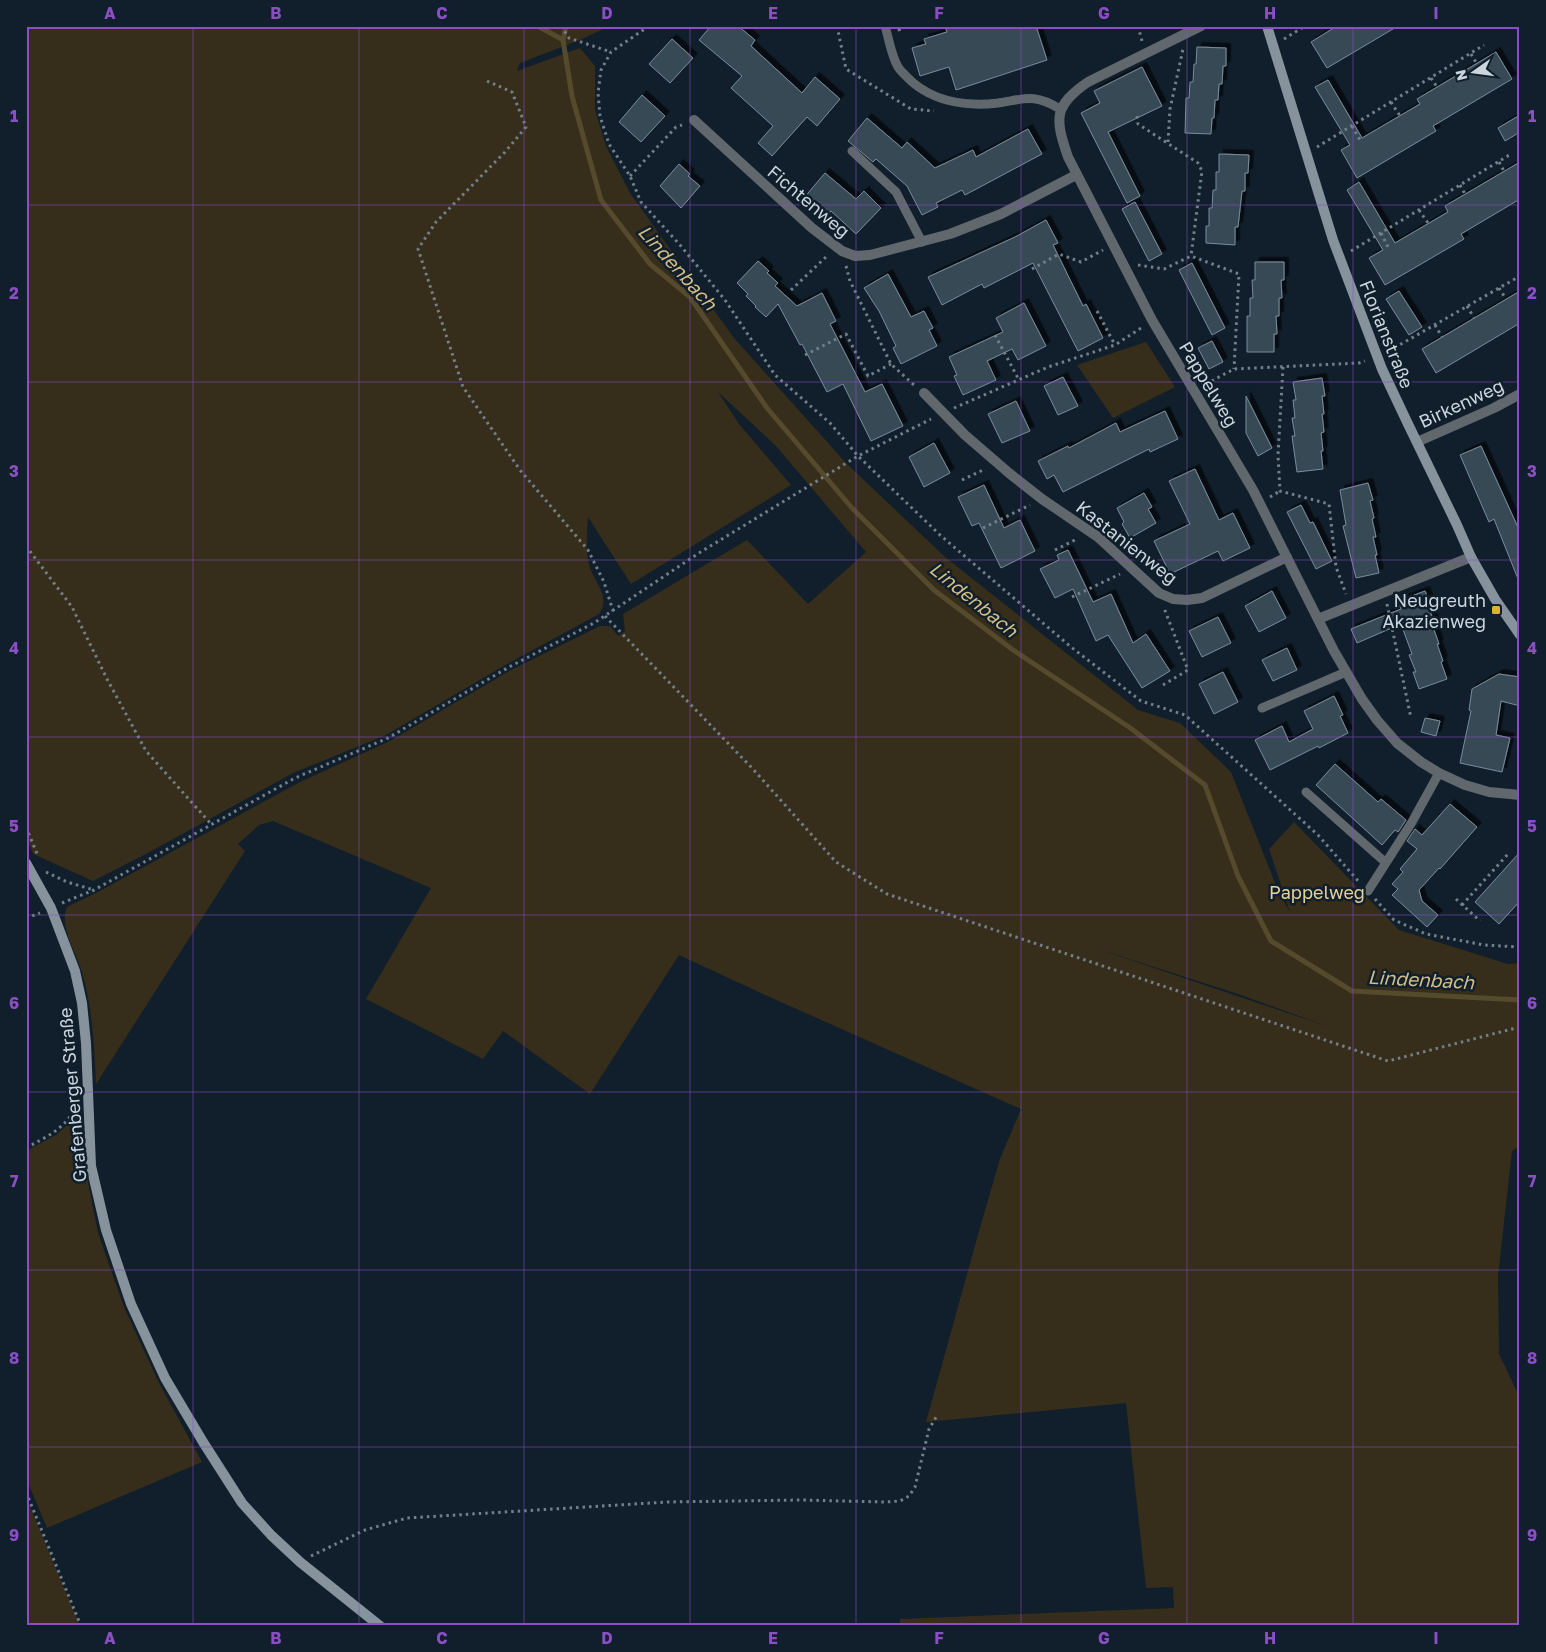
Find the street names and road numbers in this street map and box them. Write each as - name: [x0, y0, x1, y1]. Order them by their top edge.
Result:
- street label: Fichtenweg: [763, 160, 855, 242]
- street label: Florianstraße: [1355, 277, 1419, 391]
- street label: Pappelweg: [1175, 337, 1243, 431]
- street label: Birkenweg: [1415, 374, 1507, 432]
- street label: Kastanienweg: [1072, 496, 1182, 588]
- street label: Grafenberger Straße: [53, 1007, 91, 1183]

